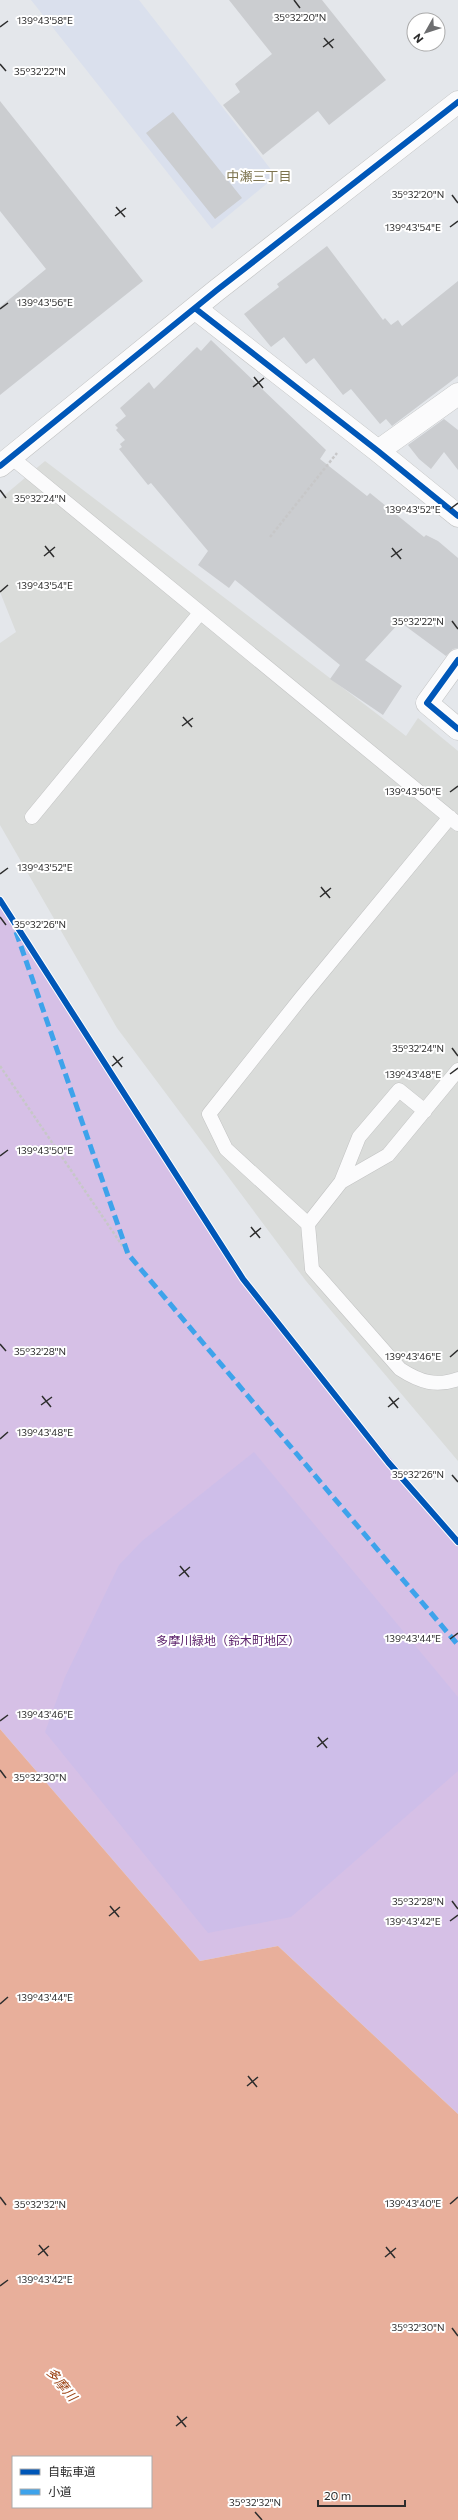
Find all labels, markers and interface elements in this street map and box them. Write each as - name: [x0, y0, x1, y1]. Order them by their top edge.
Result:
- text: 35°32'20"N: [274, 11, 326, 23]
- north arrow: [406, 12, 446, 52]
- text: 139°43'58"E: [17, 14, 73, 26]
- text: N: [410, 31, 425, 46]
- text: 35°32'22"N: [14, 65, 66, 77]
- district label: 中瀬三丁目: [226, 168, 292, 184]
- text: 35°32'20"N: [392, 188, 444, 200]
- text: 139°43'54"E: [385, 221, 441, 233]
- text: 139°43'56"E: [17, 296, 73, 308]
- text: 35°32'24"N: [14, 492, 66, 504]
- text: 139°43'52"E: [385, 503, 441, 515]
- text: 139°43'54"E: [17, 579, 73, 591]
- text: 35°32'22"N: [392, 615, 444, 627]
- text: 139°43'50"E: [385, 785, 441, 797]
- text: 139°43'52"E: [17, 861, 73, 873]
- text: 35°32'26"N: [14, 918, 66, 930]
- text: 35°32'24"N: [392, 1042, 444, 1054]
- text: 139°43'48"E: [385, 1068, 441, 1080]
- text: 139°43'50"E: [17, 1144, 73, 1156]
- text: 35°32'28"N: [14, 1345, 66, 1357]
- text: 139°43'46"E: [385, 1350, 441, 1362]
- text: 139°43'48"E: [17, 1426, 73, 1438]
- text: 35°32'26"N: [392, 1468, 444, 1480]
- text: 139°43'44"E: [385, 1632, 441, 1644]
- park label: 多摩川緑地（鈴木町地区）: [156, 1633, 300, 1647]
- text: 139°43'46"E: [17, 1708, 73, 1720]
- text: 35°32'30"N: [14, 1771, 66, 1783]
- text: 35°32'28"N: [392, 1895, 444, 1907]
- text: 139°43'42"E: [385, 1915, 441, 1927]
- text: 139°43'44"E: [17, 1991, 73, 2003]
- text: 139°43'40"E: [385, 2197, 441, 2209]
- text: 35°32'32"N: [14, 2198, 66, 2210]
- text: 139°43'42"E: [17, 2273, 73, 2285]
- text: 35°32'30"N: [392, 2321, 444, 2333]
- water label: 多摩川: [43, 2364, 82, 2406]
- legend: [12, 2456, 152, 2508]
- text: 自転車道: [48, 2464, 96, 2478]
- scale bar: [318, 2482, 405, 2508]
- text: 小道: [48, 2484, 72, 2498]
- text: 20 m: [324, 2488, 351, 2502]
- text: 35°32'32"N: [229, 2496, 281, 2508]

